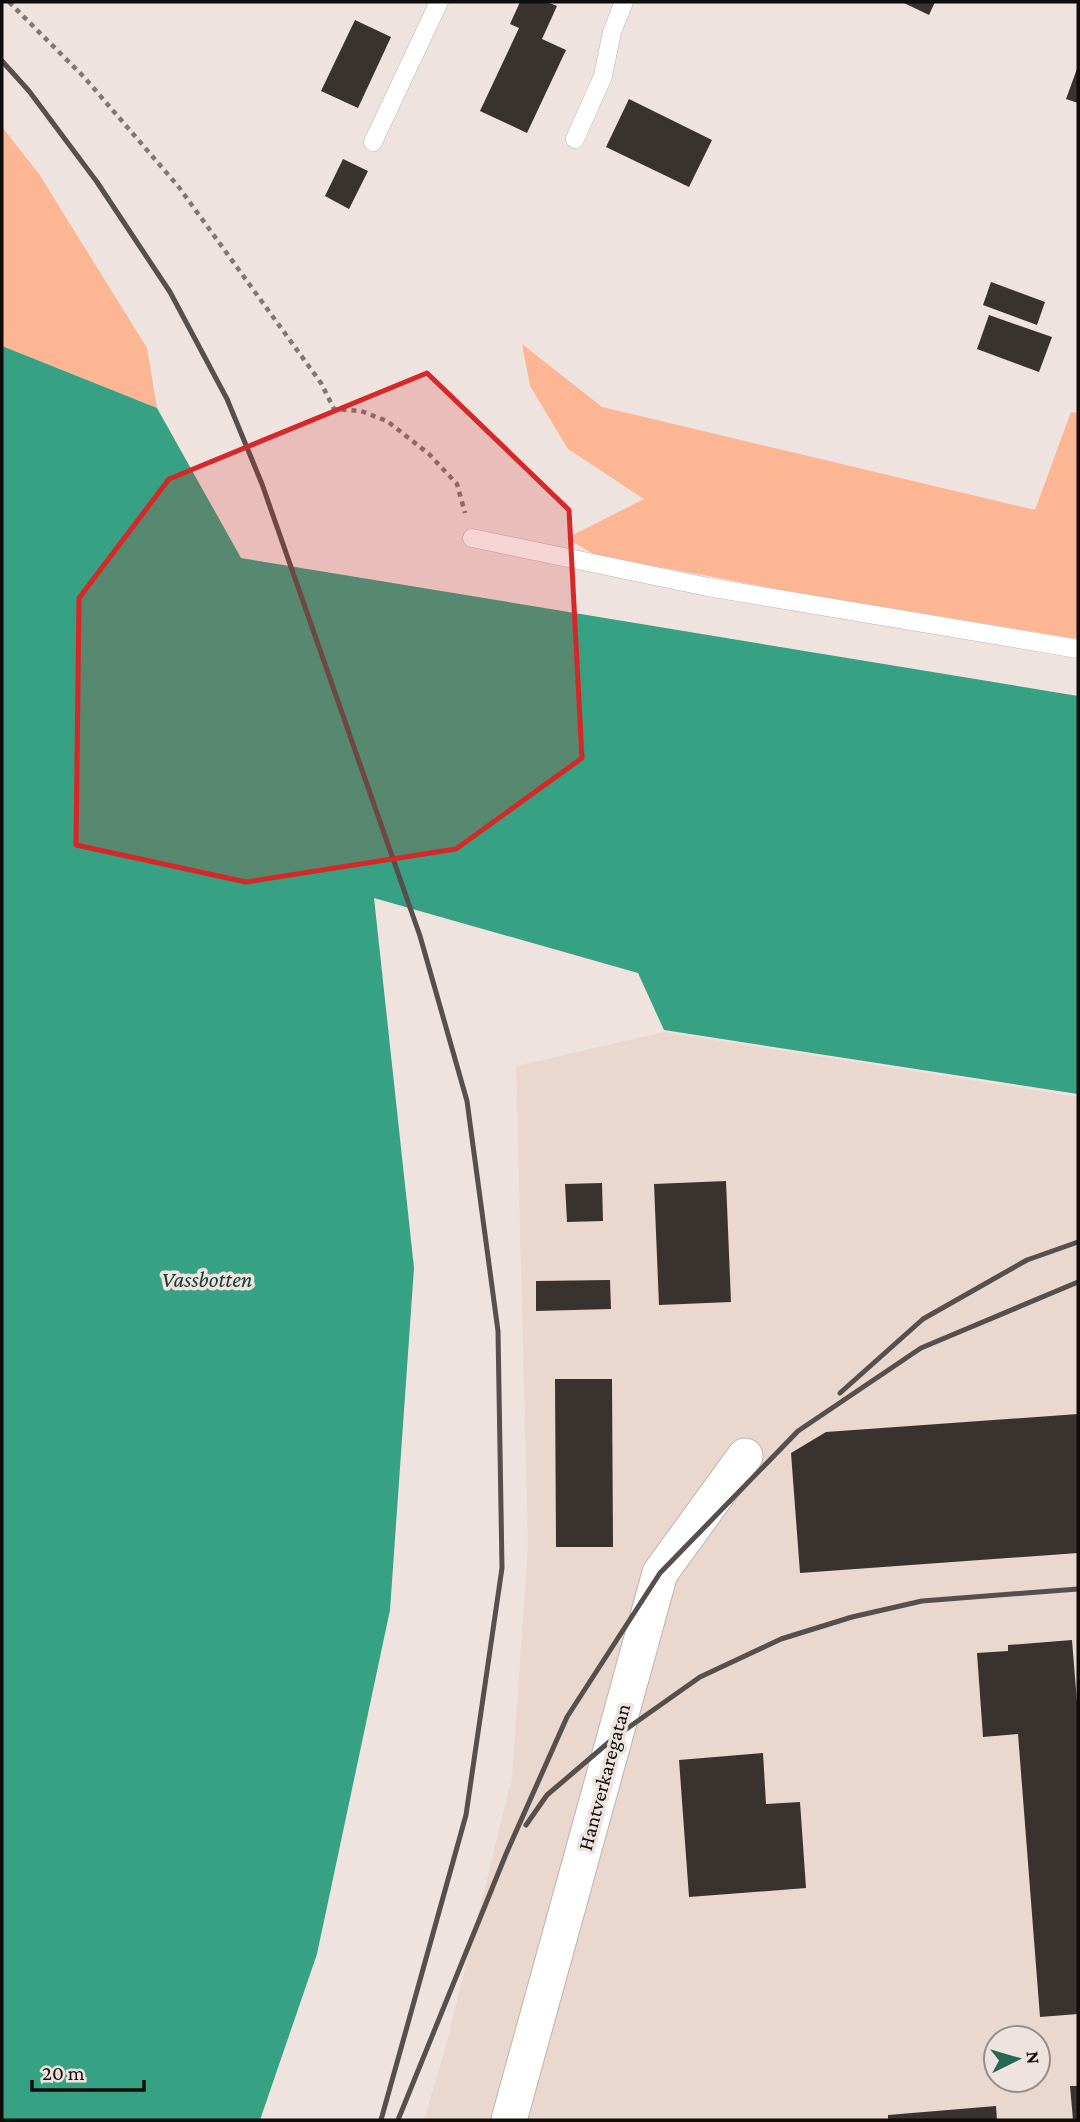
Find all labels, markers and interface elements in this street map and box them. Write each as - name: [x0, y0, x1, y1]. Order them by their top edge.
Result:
- water label: Vassbotten: [161, 1266, 253, 1292]
- street label: Hantverkaregatan: [573, 1701, 635, 1853]
- north arrow: [982, 2024, 1052, 2094]
- scale bar: [32, 2048, 144, 2092]
- text: N: [1022, 2050, 1044, 2065]
- text: 20 m: [42, 2061, 85, 2085]

